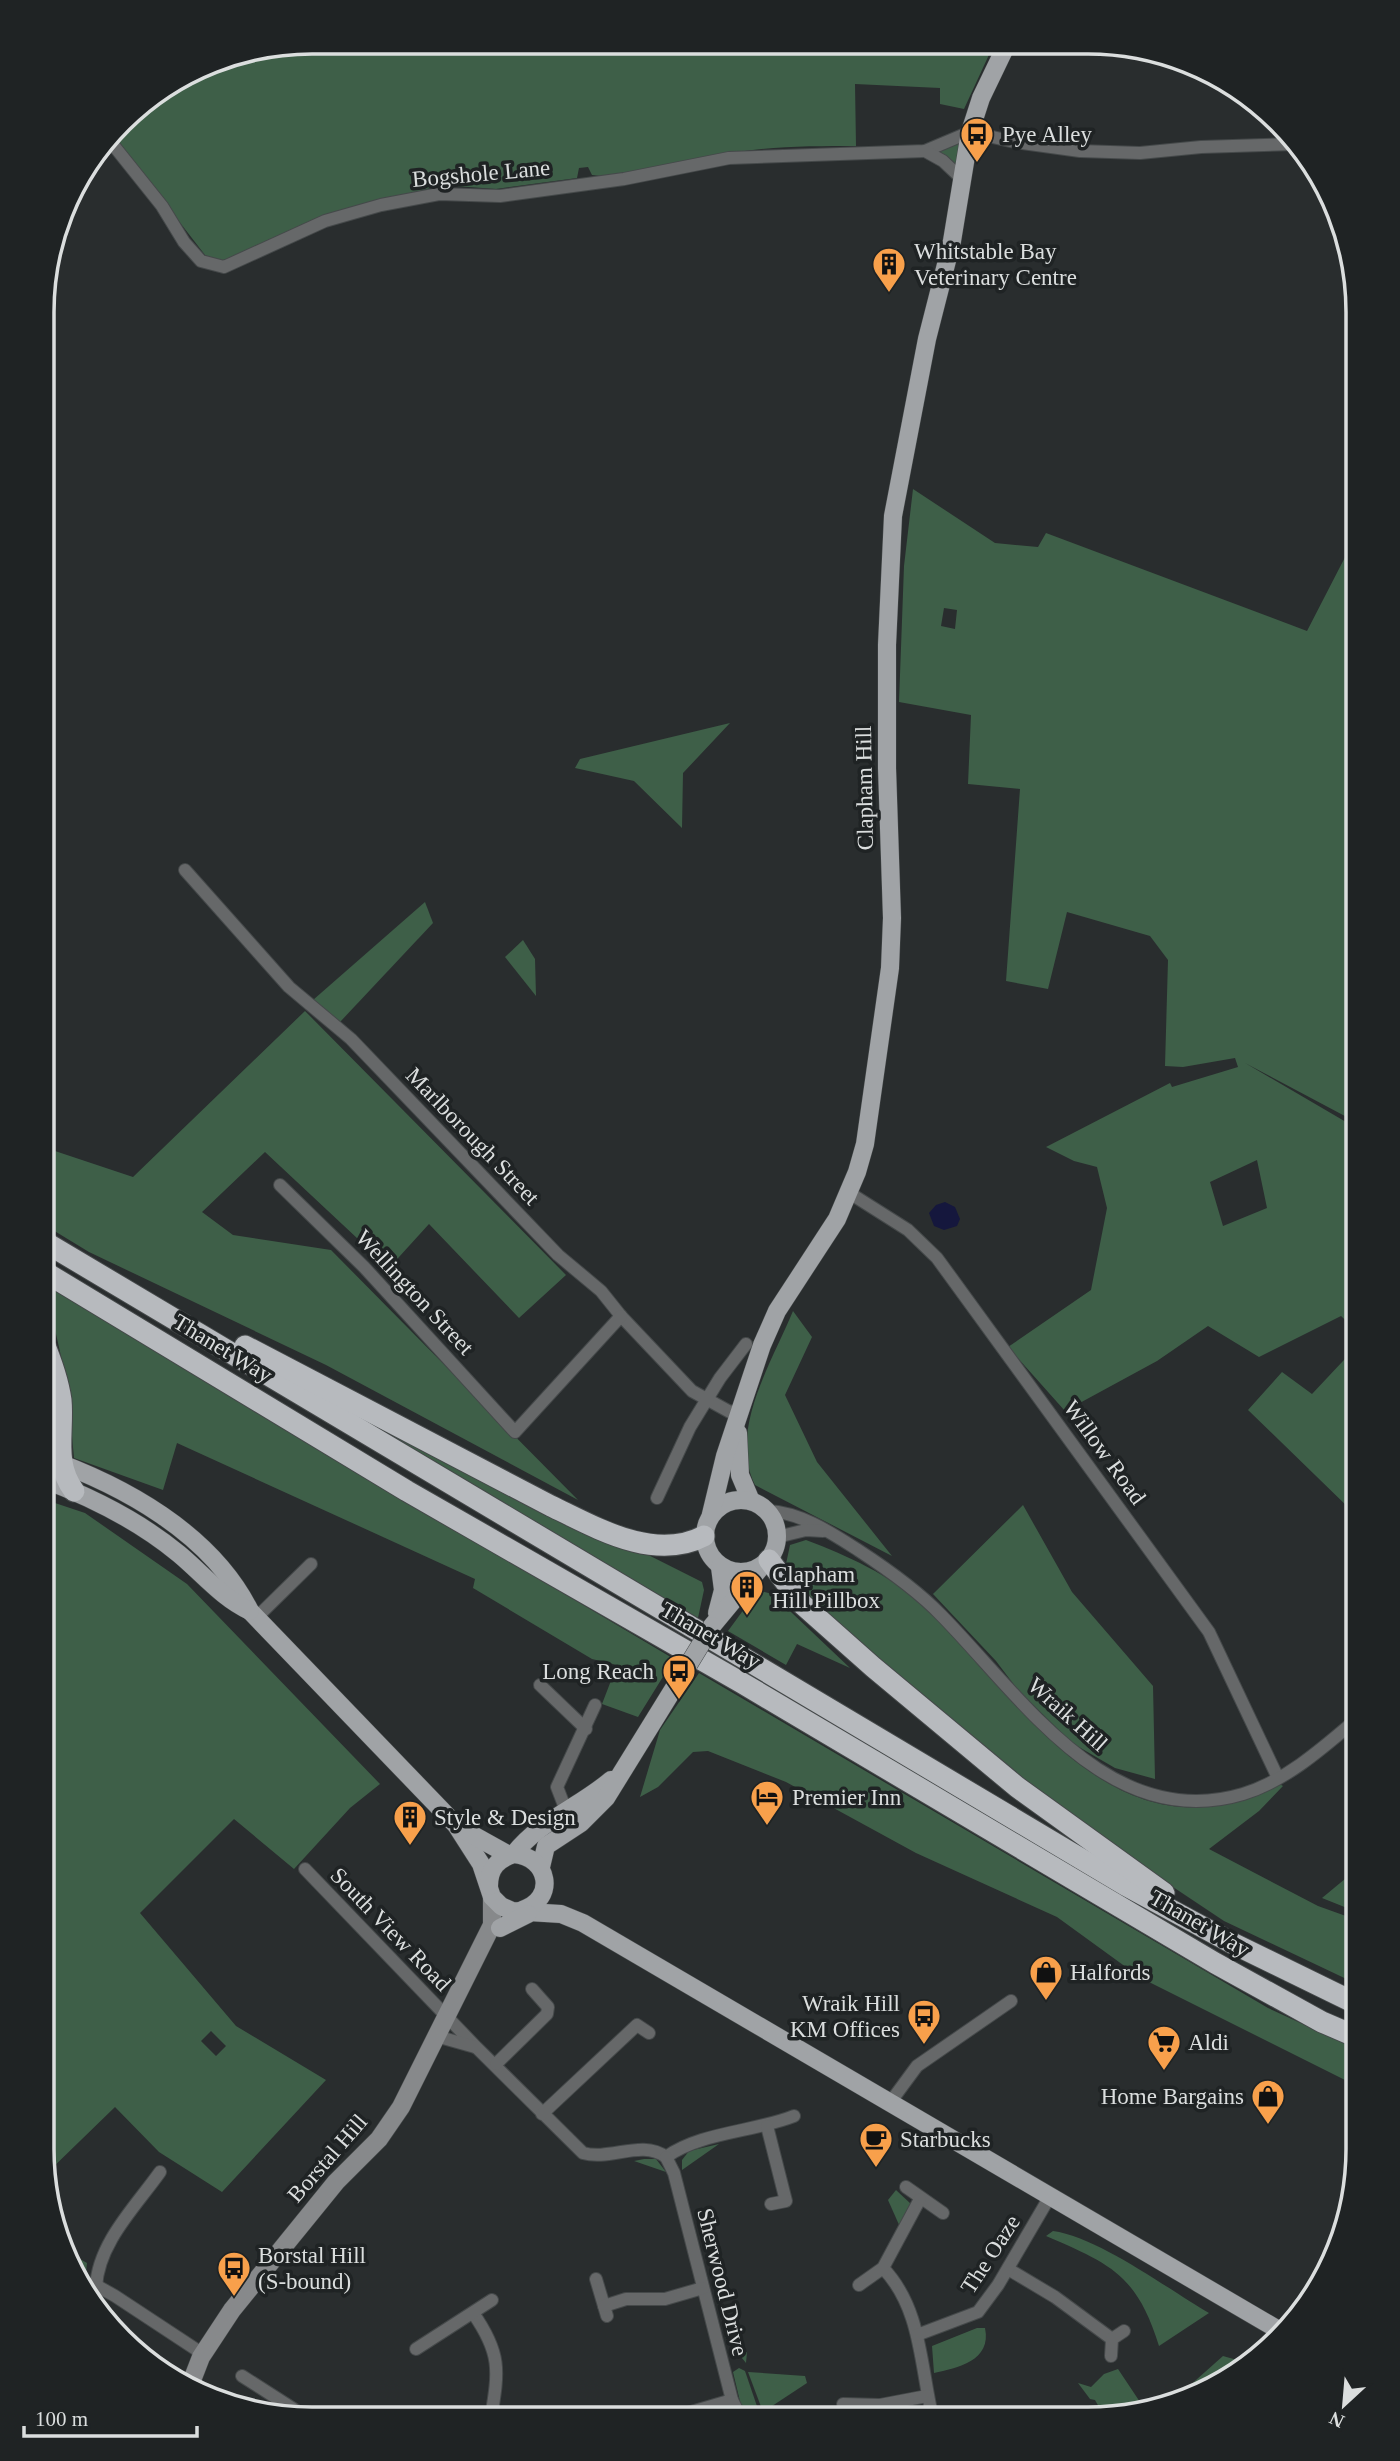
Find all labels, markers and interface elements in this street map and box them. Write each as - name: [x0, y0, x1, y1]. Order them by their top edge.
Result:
- bus stop icon: Pye Alley: [958, 115, 996, 164]
- place label: Pye Alley: [1002, 122, 1093, 147]
- street label: Bogshole Lane: [411, 155, 551, 192]
- place label: Whitstable Bay Veterinary Centre: [914, 239, 1077, 290]
- building icon: Whitstable Bay Veterinary Centre: [870, 245, 908, 294]
- street label: Clapham Hill: [851, 725, 878, 850]
- street label: Marlborough Street: [401, 1063, 545, 1210]
- street label: Wellington Street: [351, 1225, 479, 1360]
- street label: Thanet Way: [169, 1309, 277, 1388]
- street label: Willow Road: [1059, 1395, 1151, 1510]
- place label: Clapham Hill Pillbox: [772, 1562, 880, 1613]
- building icon: Clapham Hill Pillbox: [728, 1568, 766, 1617]
- street label: Thanet Way: [657, 1597, 765, 1674]
- bus stop icon: Long Reach: [660, 1652, 698, 1701]
- place label: Long Reach: [542, 1659, 655, 1684]
- street label: Wraik Hill: [1023, 1672, 1112, 1756]
- hotel icon: Premier Inn: [748, 1778, 786, 1827]
- place label: Premier Inn: [792, 1785, 902, 1810]
- building icon: Style & Design: [391, 1798, 429, 1847]
- place label: Style & Design: [434, 1805, 576, 1830]
- street label: South View Road: [325, 1862, 456, 1997]
- street label: Thanet Way: [1146, 1885, 1254, 1962]
- shop icon: Halfords: [1027, 1953, 1065, 2002]
- place label: Halfords: [1070, 1960, 1151, 1985]
- place label: Wraik Hill KM Offices: [790, 1991, 900, 2042]
- bus stop icon: Wraik Hill KM Offices: [905, 1997, 943, 2046]
- supermarket icon: Aldi: [1145, 2023, 1183, 2072]
- place label: Aldi: [1188, 2030, 1229, 2055]
- shop icon: Home Bargains: [1249, 2077, 1287, 2126]
- place label: Home Bargains: [1101, 2084, 1244, 2109]
- street label: Borstal Hill: [283, 2109, 372, 2207]
- cafe icon: Starbucks: [857, 2120, 895, 2169]
- place label: Starbucks: [900, 2127, 991, 2152]
- street label: Sherwood Drive: [692, 2206, 753, 2359]
- street label: The Oaze: [956, 2210, 1025, 2298]
- place label: Borstal Hill (S-bound): [258, 2243, 366, 2294]
- bus stop icon: Borstal Hill (S-bound): [215, 2249, 253, 2298]
- north arrow: [1309, 2370, 1379, 2440]
- scale bar: [24, 2394, 198, 2438]
- text: 100 m: [35, 2407, 88, 2431]
- text: N: [1326, 2407, 1348, 2432]

